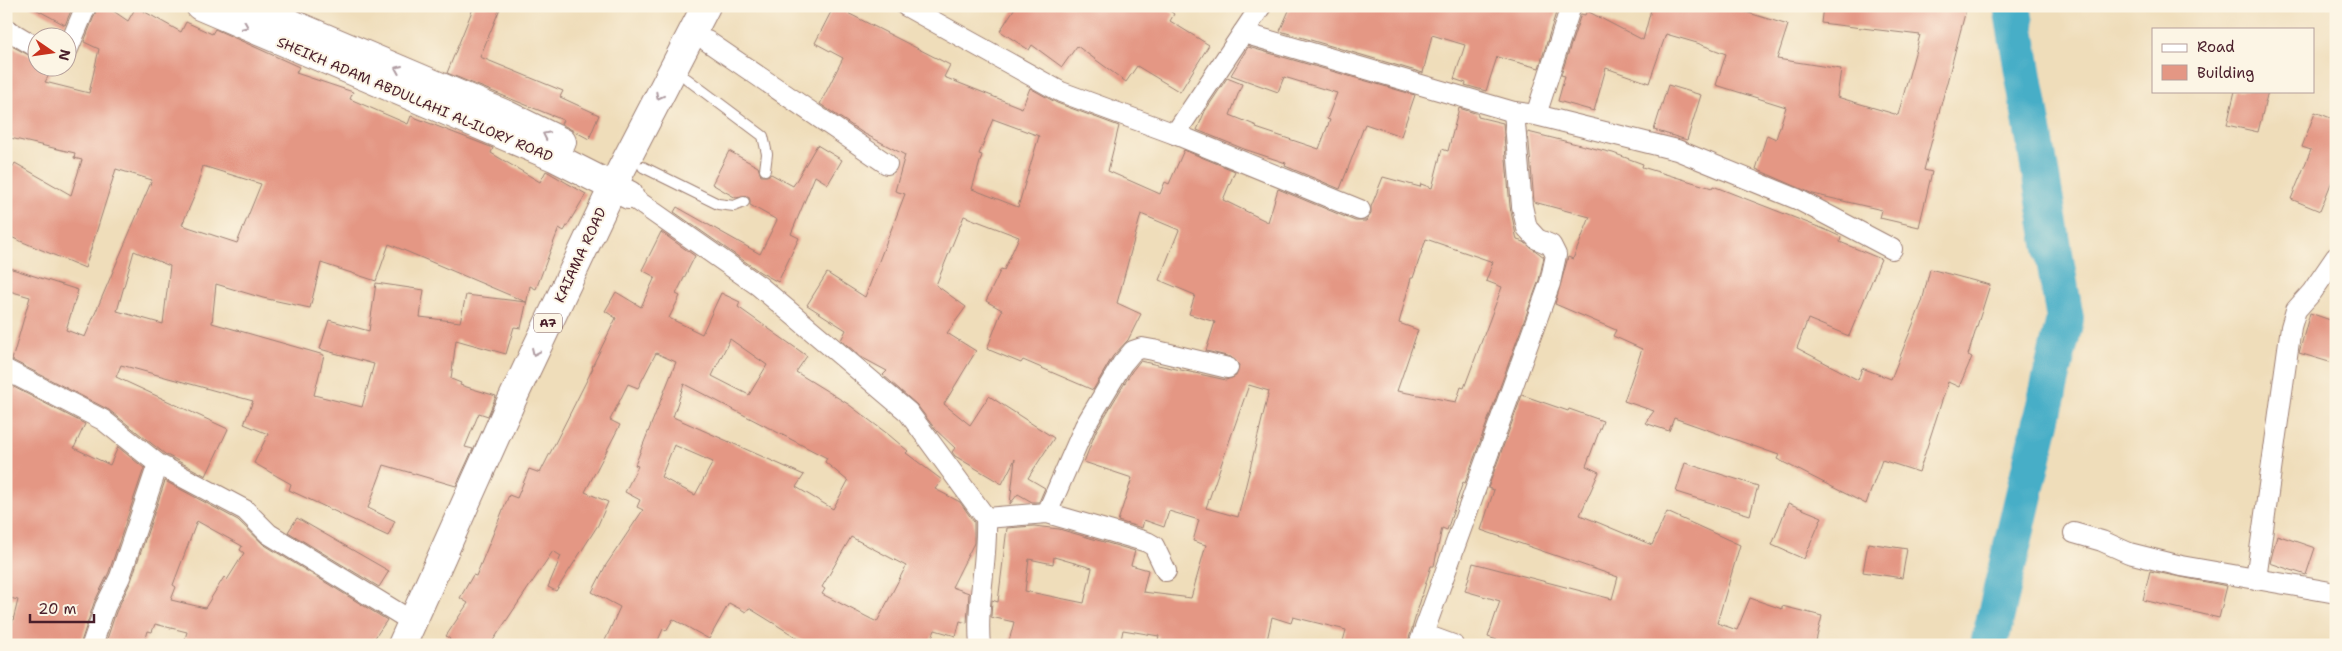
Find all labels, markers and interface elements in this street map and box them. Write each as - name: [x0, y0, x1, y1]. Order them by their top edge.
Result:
- one-way arrow: [240, 20, 249, 31]
- north arrow: [28, 28, 78, 78]
- legend: [2152, 28, 2314, 92]
- street label: SHEIKH ADAM ABDULLAHI AL-ILORY ROAD: [274, 32, 556, 166]
- text: Road: [2197, 37, 2235, 57]
- text: N: [55, 47, 75, 62]
- text: Building: [2197, 63, 2254, 83]
- one-way arrow: [394, 64, 403, 75]
- one-way arrow: [655, 91, 665, 100]
- one-way arrow: [542, 131, 551, 141]
- street label: KAIAMA ROAD: [550, 205, 610, 305]
- road number: A7: [534, 314, 562, 332]
- one-way arrow: [530, 347, 541, 356]
- scale bar: [30, 591, 94, 623]
- text: 20 m: [38, 599, 77, 619]

